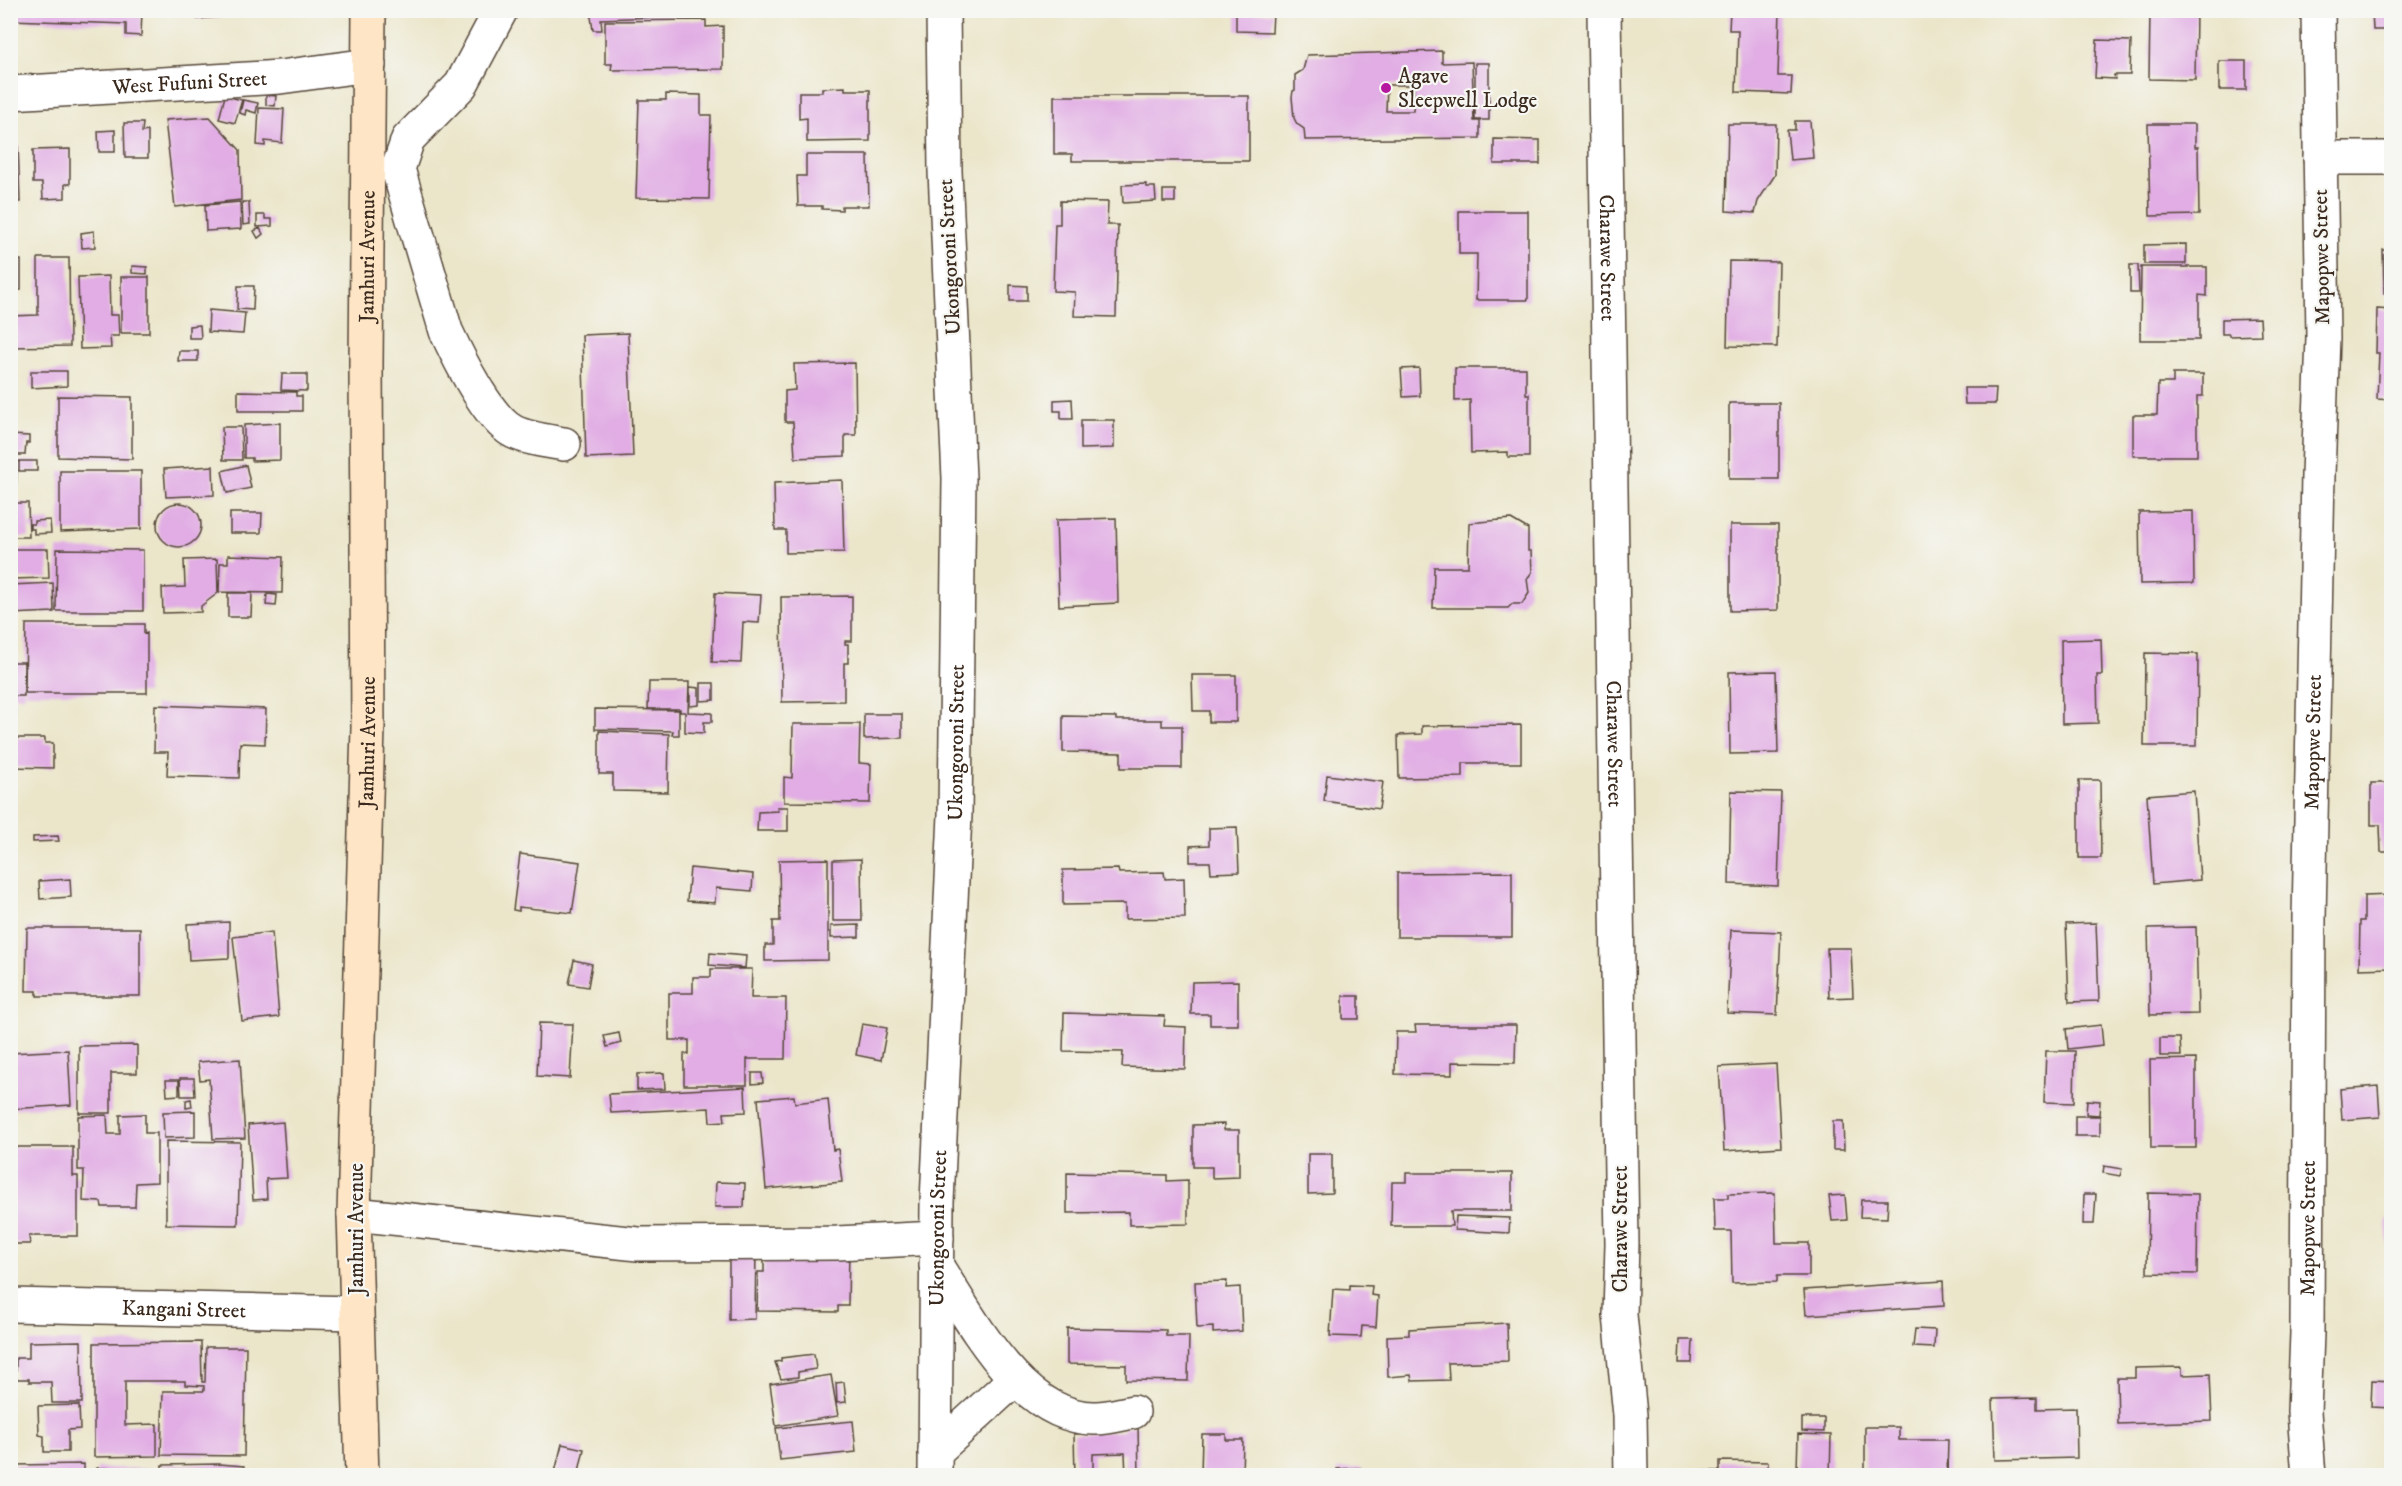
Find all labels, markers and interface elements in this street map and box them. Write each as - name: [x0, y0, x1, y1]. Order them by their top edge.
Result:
- place label: Agave Sleepwell Lodge: [1398, 64, 1537, 114]
- street label: West Fufuni Street: [111, 66, 268, 101]
- marker: Agave Sleepwell Lodge: [1379, 81, 1393, 95]
- street label: Ukongoroni Street: [933, 178, 967, 336]
- street label: Mapopwe Street: [2308, 189, 2336, 325]
- street label: Jamhuri Avenue: [354, 190, 381, 324]
- street label: Charawe Street: [1593, 194, 1621, 322]
- street label: Ukongoroni Street: [943, 664, 971, 821]
- street label: Mapopwe Street: [2299, 674, 2328, 810]
- street label: Jamhuri Avenue: [354, 676, 382, 811]
- street label: Charawe Street: [1600, 680, 1628, 808]
- street label: Ukongoroni Street: [924, 1149, 953, 1306]
- street label: Mapopwe Street: [2295, 1160, 2322, 1296]
- street label: Jamhuri Avenue: [344, 1163, 370, 1297]
- street label: Charawe Street: [1608, 1165, 1634, 1292]
- street label: Kangani Street: [121, 1296, 247, 1324]

